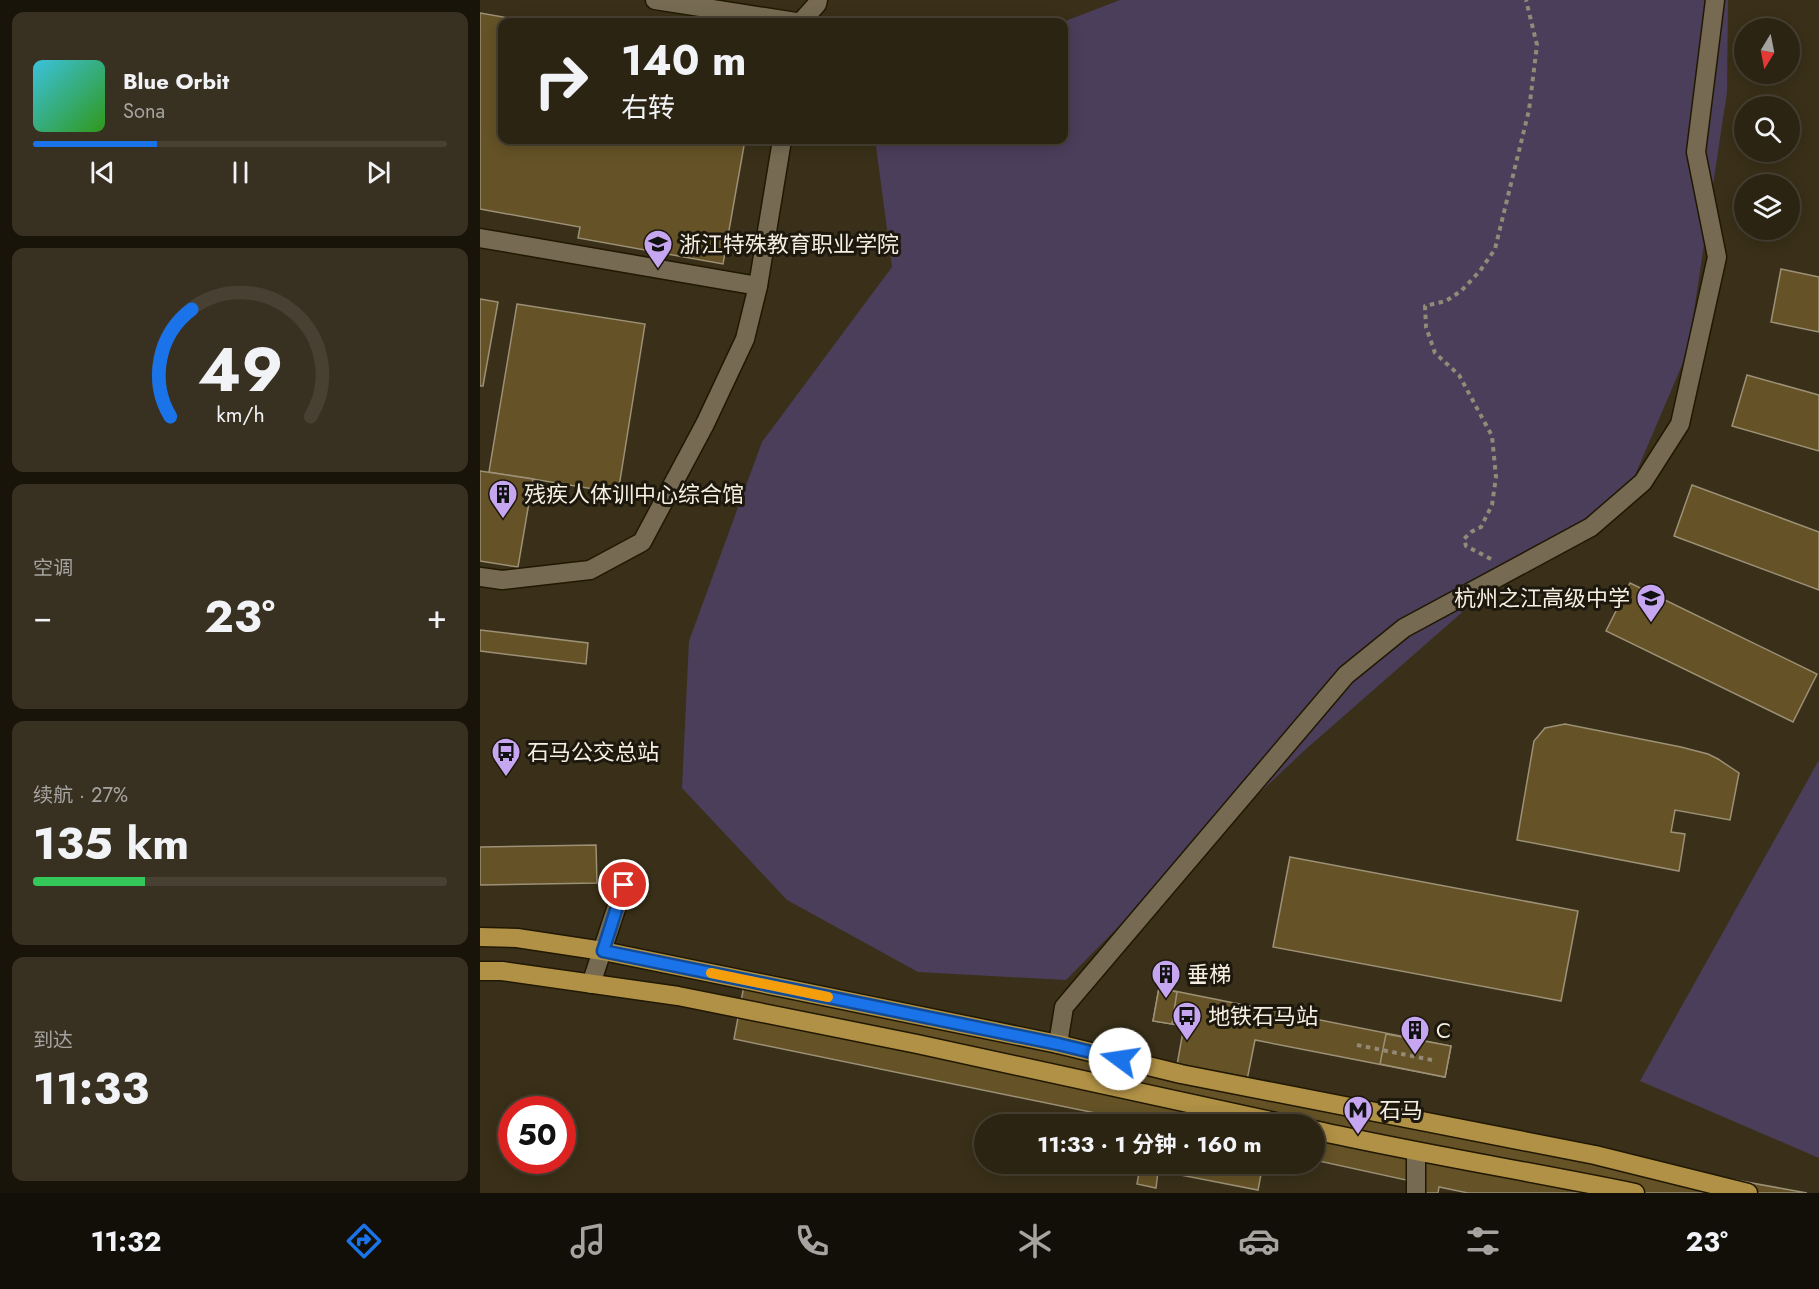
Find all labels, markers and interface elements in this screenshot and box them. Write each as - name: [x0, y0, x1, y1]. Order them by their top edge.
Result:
- north arrow: [1734, 18, 1800, 84]
- map controls: [1734, 18, 1800, 240]
- text: 140 m: [621, 30, 747, 91]
- icon: right: [522, 42, 600, 120]
- text: Blue Orbit: [123, 65, 229, 97]
- text: 右转: [621, 88, 675, 127]
- button: search: [1734, 96, 1800, 162]
- text: Sona: [123, 97, 165, 126]
- icon: previous: [86, 156, 119, 189]
- icon: pause: [224, 156, 257, 189]
- icon: next: [362, 156, 395, 189]
- button: layers: [1734, 174, 1800, 240]
- school or university icon: 浙江特殊教育职业学院: [642, 228, 674, 270]
- place label: 浙江特殊教育职业学院: [679, 228, 899, 260]
- text: 49: [197, 324, 283, 414]
- text: km/h: [216, 400, 264, 431]
- building icon: 残疾人体训中心综合馆: [487, 478, 519, 520]
- place label: 残疾人体训中心综合馆: [524, 478, 744, 510]
- text: 空调: [33, 554, 73, 583]
- place label: 杭州之江高级中学: [1454, 582, 1630, 614]
- school or university icon: 杭州之江高级中学: [1635, 582, 1667, 624]
- text: 23°: [204, 584, 275, 649]
- text: −: [33, 593, 52, 640]
- text: +: [427, 593, 447, 640]
- bus stop icon: 石马公交总站: [490, 736, 522, 778]
- place label: 石马公交总站: [527, 736, 659, 768]
- text: 续航 · 27%: [33, 781, 128, 810]
- text: 135 km: [33, 811, 189, 876]
- pin: [598, 859, 649, 910]
- icon: arrive: [607, 868, 640, 901]
- building icon: 垂梯: [1150, 958, 1182, 1000]
- place label: 垂梯: [1187, 958, 1231, 990]
- bus stop icon: 地铁石马站: [1171, 1000, 1203, 1042]
- place label: 地铁石马站: [1208, 1000, 1318, 1032]
- building icon: C: [1399, 1014, 1431, 1056]
- place label: C: [1436, 1014, 1451, 1046]
- text: 到达: [33, 1026, 73, 1055]
- position arrow: [1088, 1027, 1152, 1091]
- text: 11:33: [33, 1056, 149, 1121]
- metro station icon: 石马: [1342, 1094, 1374, 1136]
- place label: 石马: [1379, 1094, 1423, 1126]
- speed limit sign: 50: [498, 1096, 576, 1174]
- text: 11:33 · 1 分钟 · 160 m: [1037, 1128, 1262, 1160]
- icon: directions: [343, 1220, 385, 1262]
- icon: music: [567, 1220, 609, 1262]
- icon: phone: [791, 1220, 833, 1262]
- icon: climate: [1014, 1220, 1056, 1262]
- icon: car: [1238, 1220, 1280, 1262]
- icon: filters: [1462, 1220, 1504, 1262]
- text: 11:32: [91, 1222, 162, 1261]
- text: 23°: [1686, 1222, 1728, 1261]

